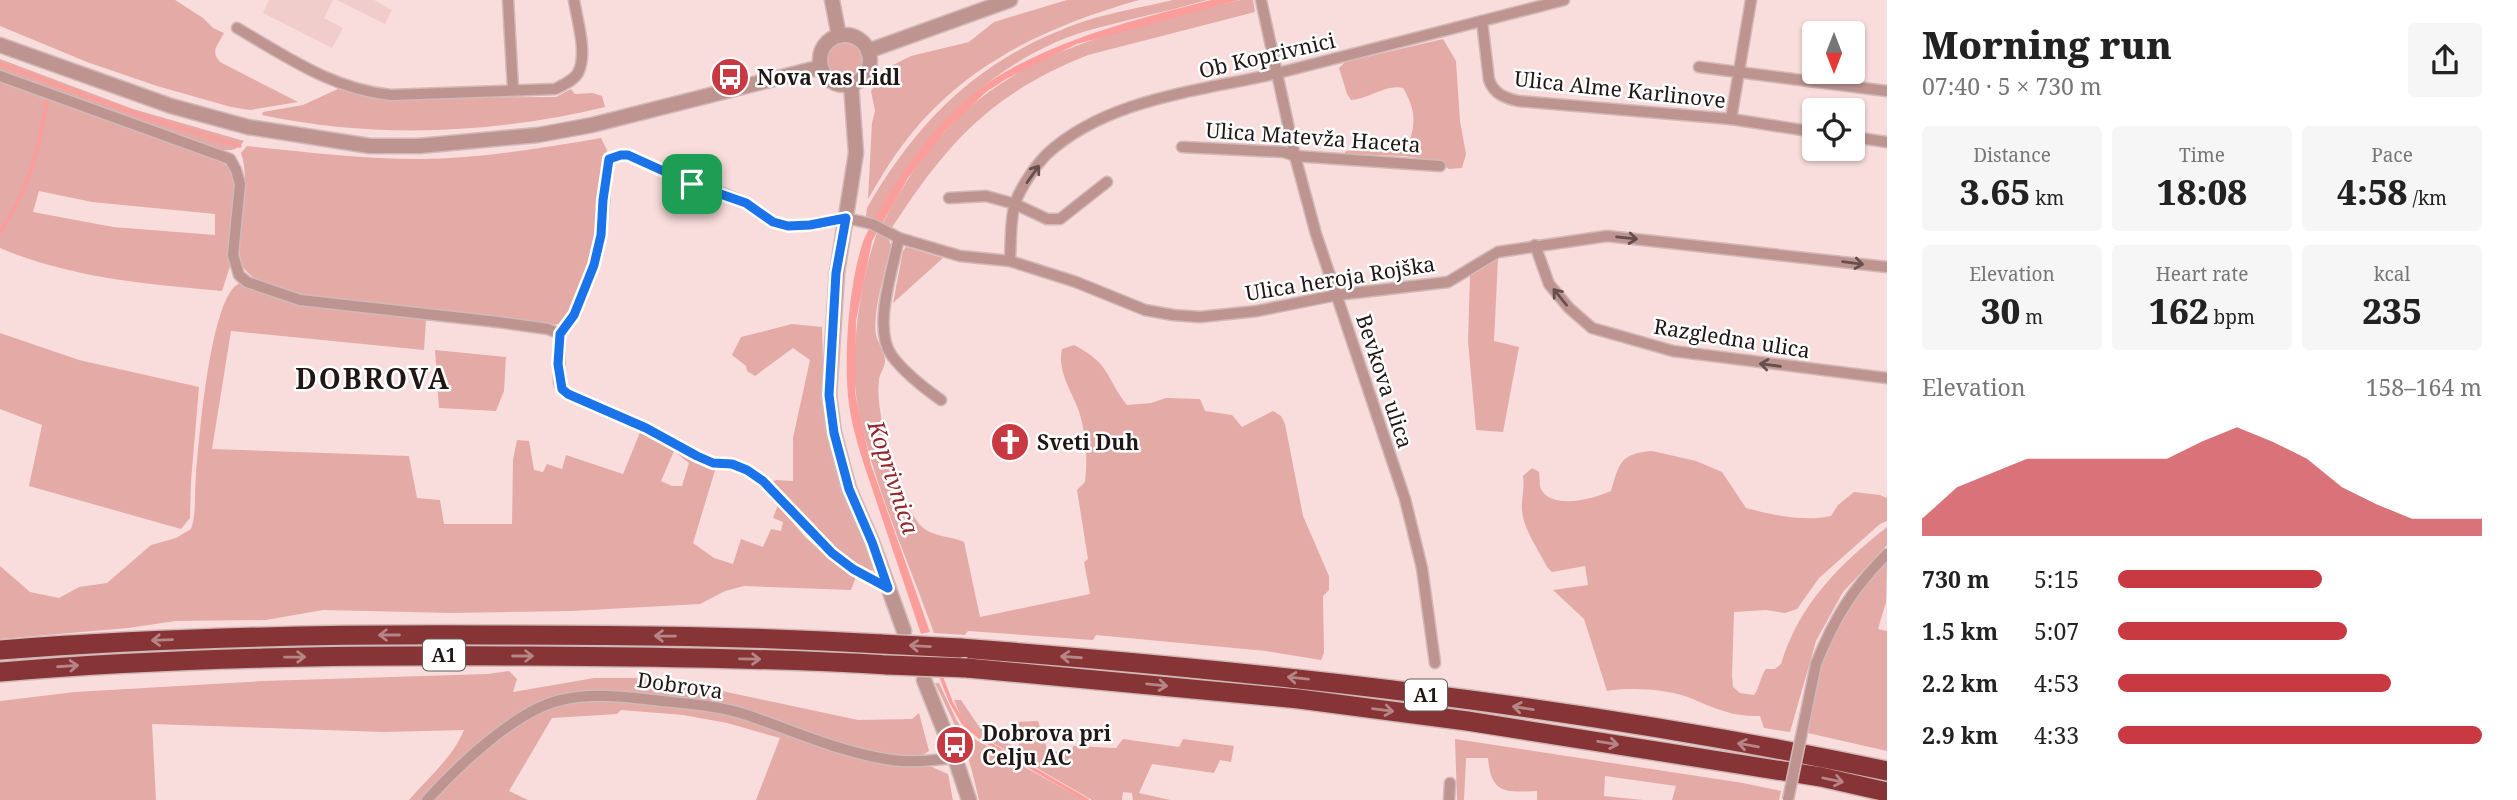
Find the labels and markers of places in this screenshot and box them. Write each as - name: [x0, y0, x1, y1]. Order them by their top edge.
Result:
- bus stop icon: Nova vas Lidl: [709, 56, 751, 98]
- place label: Nova vas Lidl: [757, 63, 901, 91]
- pin: [662, 154, 722, 214]
- church icon: Sveti Duh: [989, 421, 1031, 463]
- place label: Sveti Duh: [1037, 428, 1139, 456]
- place label: Dobrova pri Celju AC: [982, 719, 1112, 771]
- bus stop icon: Dobrova pri Celju AC: [934, 724, 976, 766]

